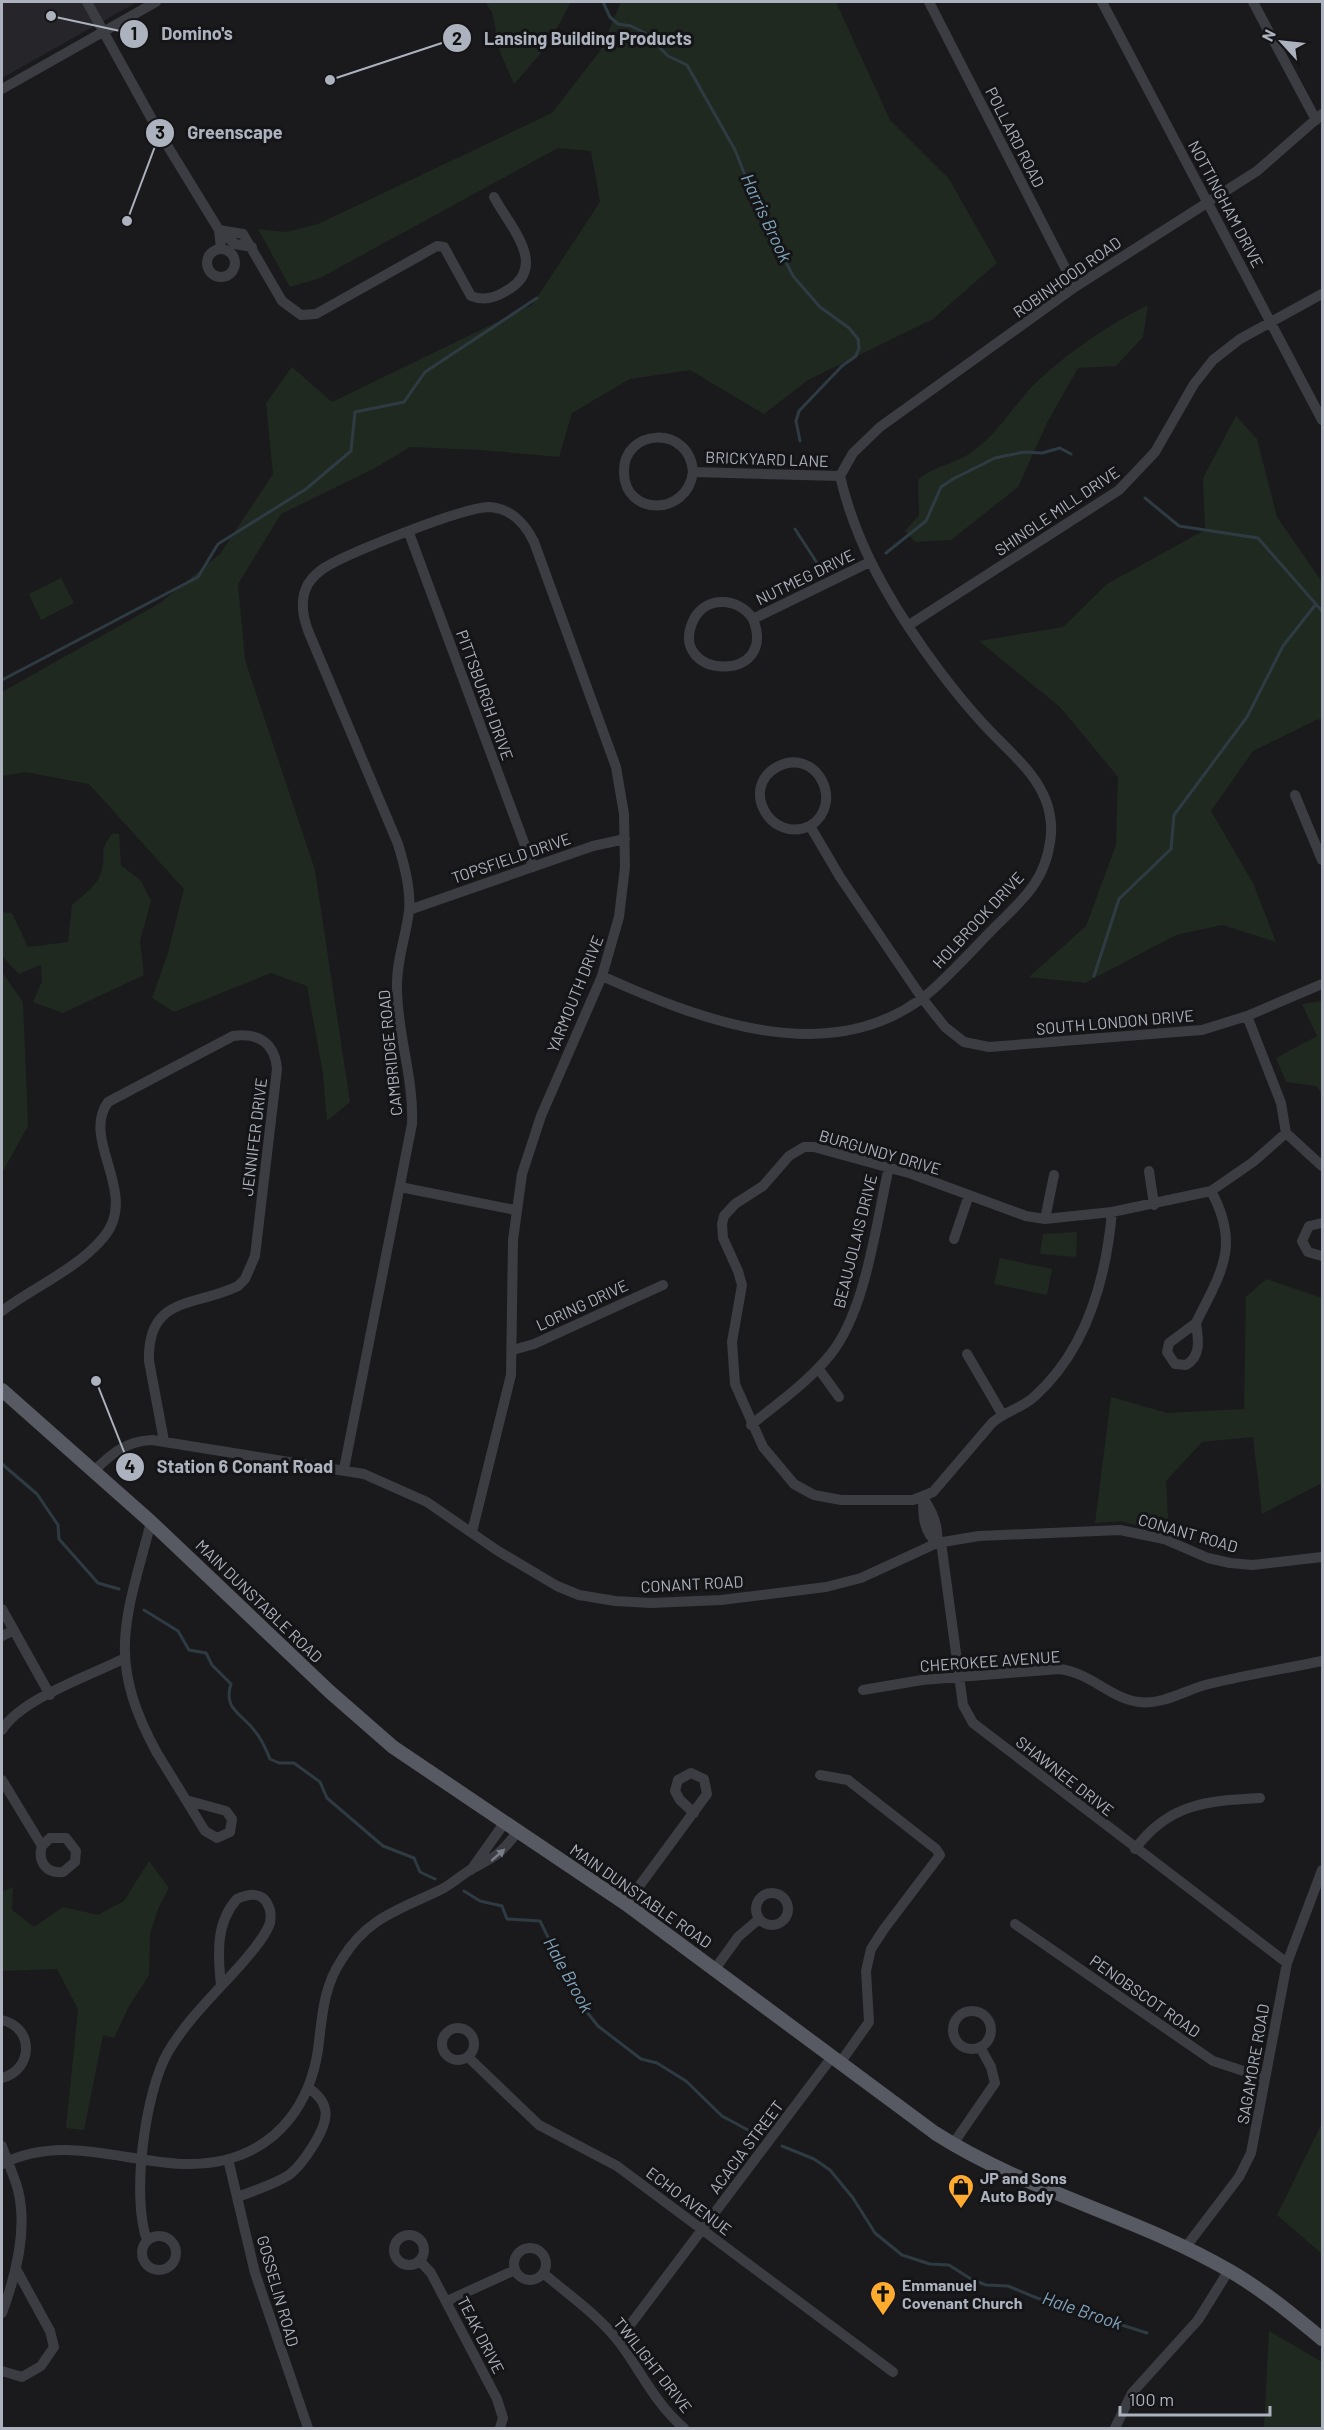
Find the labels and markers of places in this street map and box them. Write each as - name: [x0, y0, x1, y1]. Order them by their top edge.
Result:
- callout: Domino's: [119, 16, 245, 52]
- callout: Lansing Building Products: [442, 20, 704, 56]
- callout: Greenscape: [145, 115, 295, 151]
- callout: Station 6 Conant Road: [115, 1449, 345, 1485]
- place label: JP and Sons Auto Body: [980, 2168, 1067, 2205]
- shop icon: JP and Sons Auto Body: [946, 2172, 976, 2210]
- place label: Emmanuel Covenant Church: [902, 2275, 1022, 2312]
- church icon: Emmanuel Covenant Church: [868, 2279, 898, 2317]

